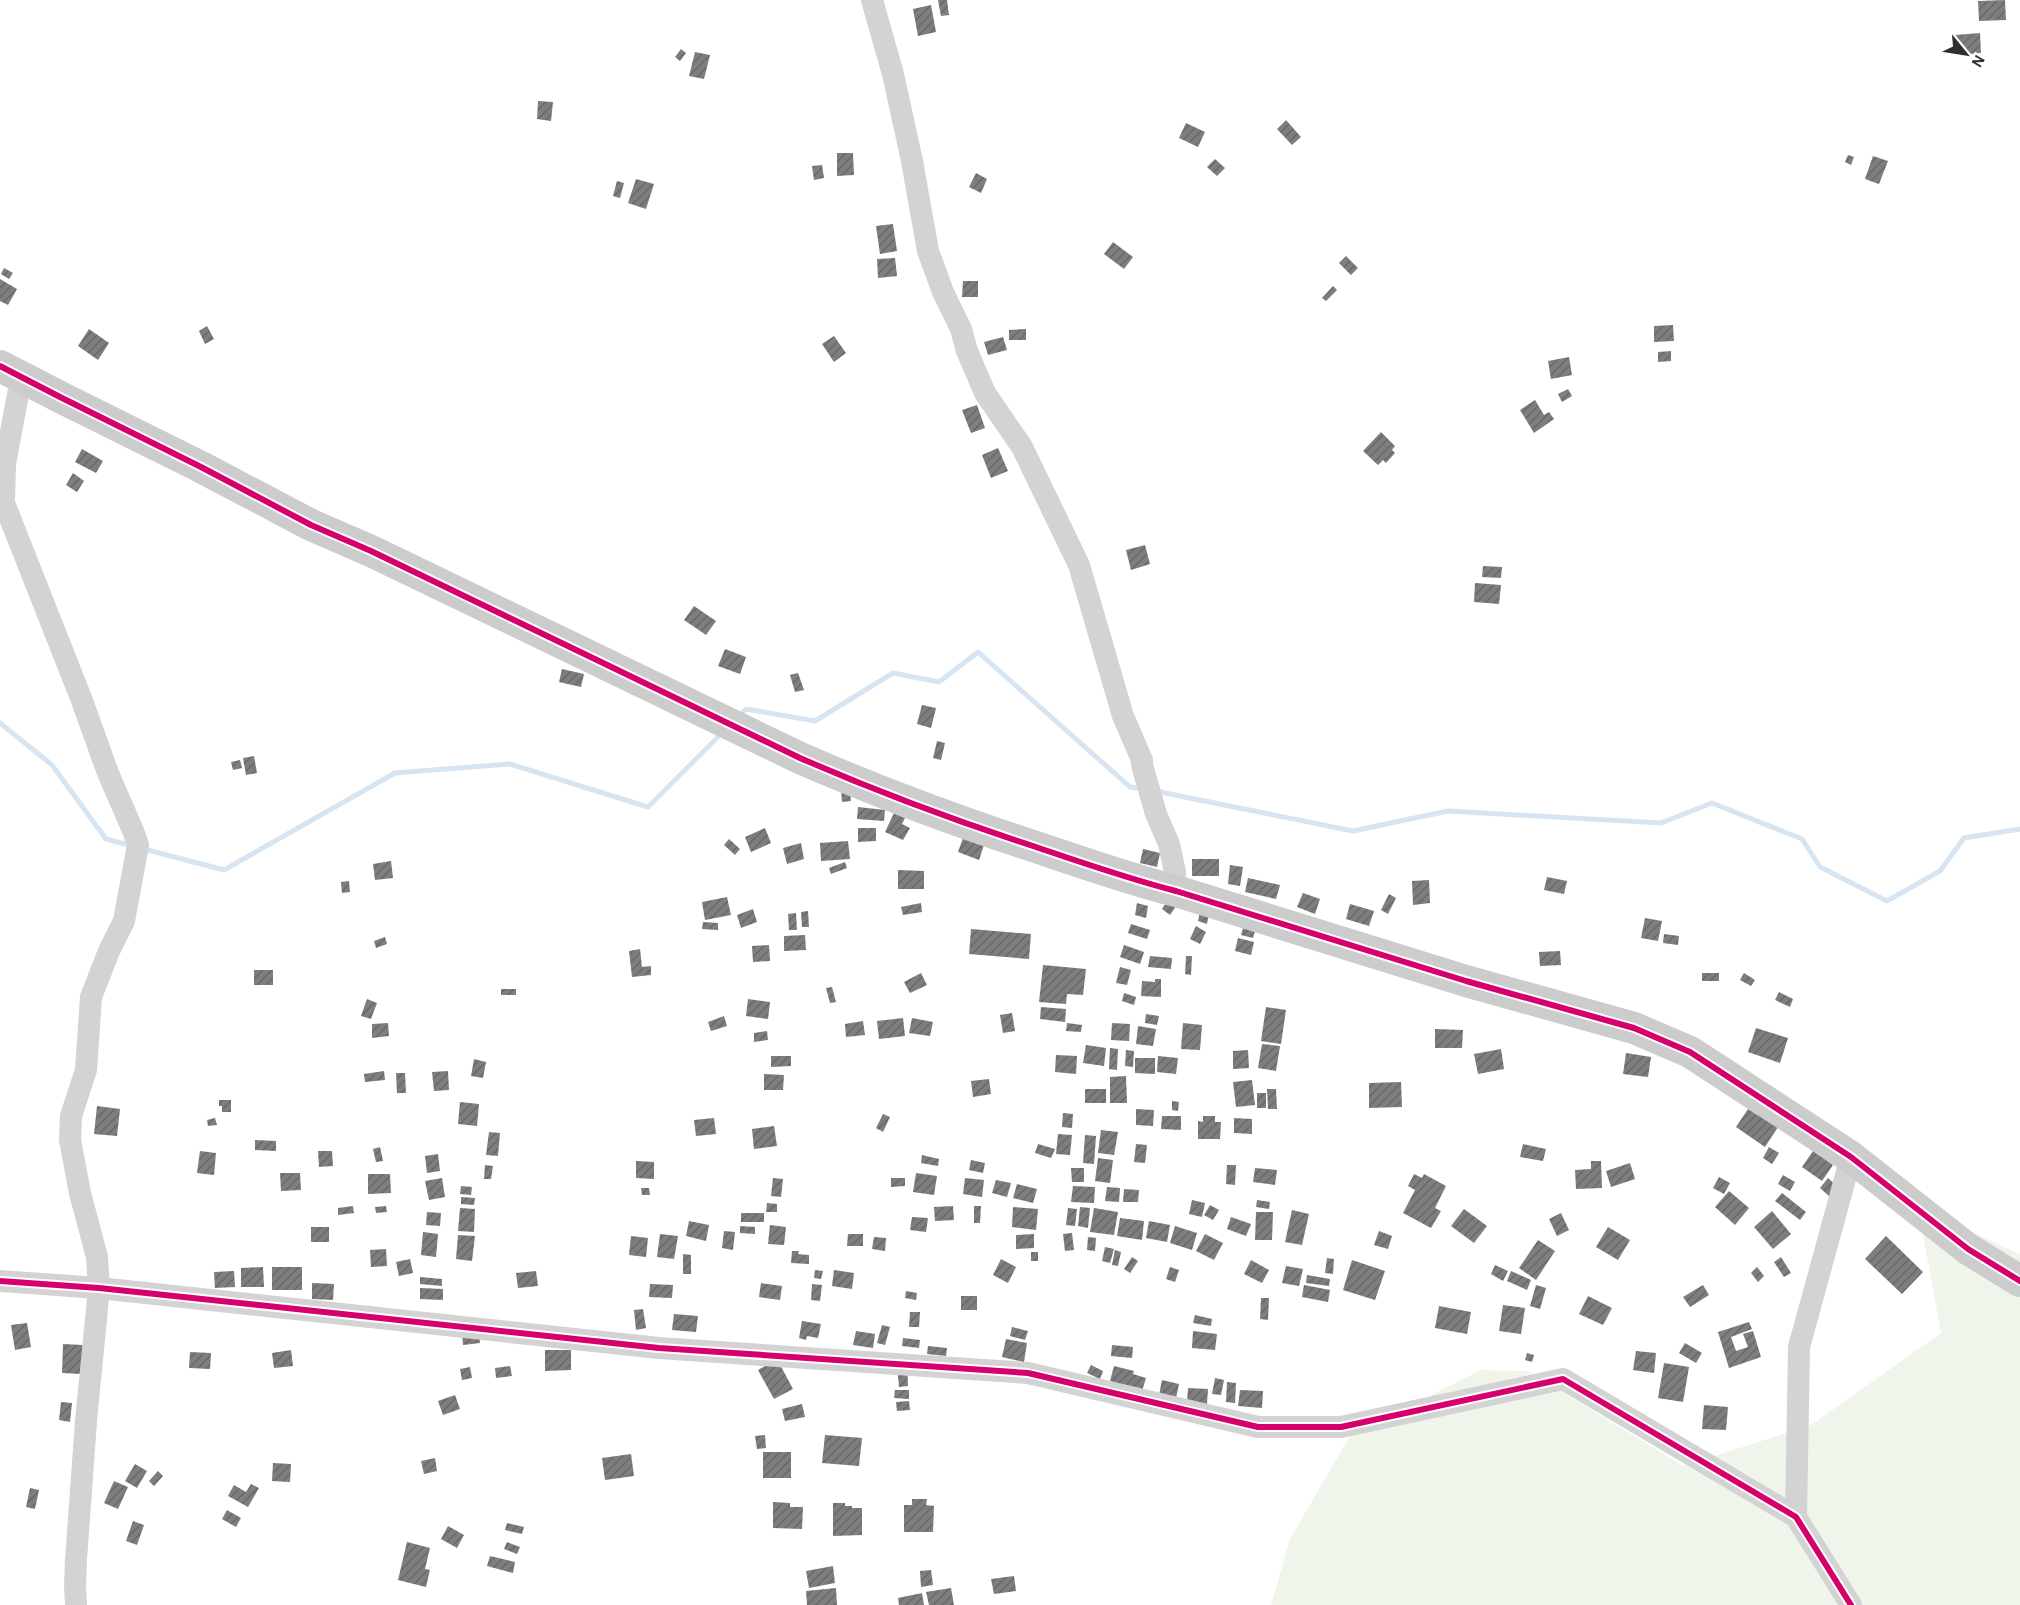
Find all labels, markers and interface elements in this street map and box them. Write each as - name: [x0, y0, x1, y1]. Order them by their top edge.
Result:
- north arrow: [1936, 24, 1996, 84]
- text: N: [1968, 52, 1988, 70]

